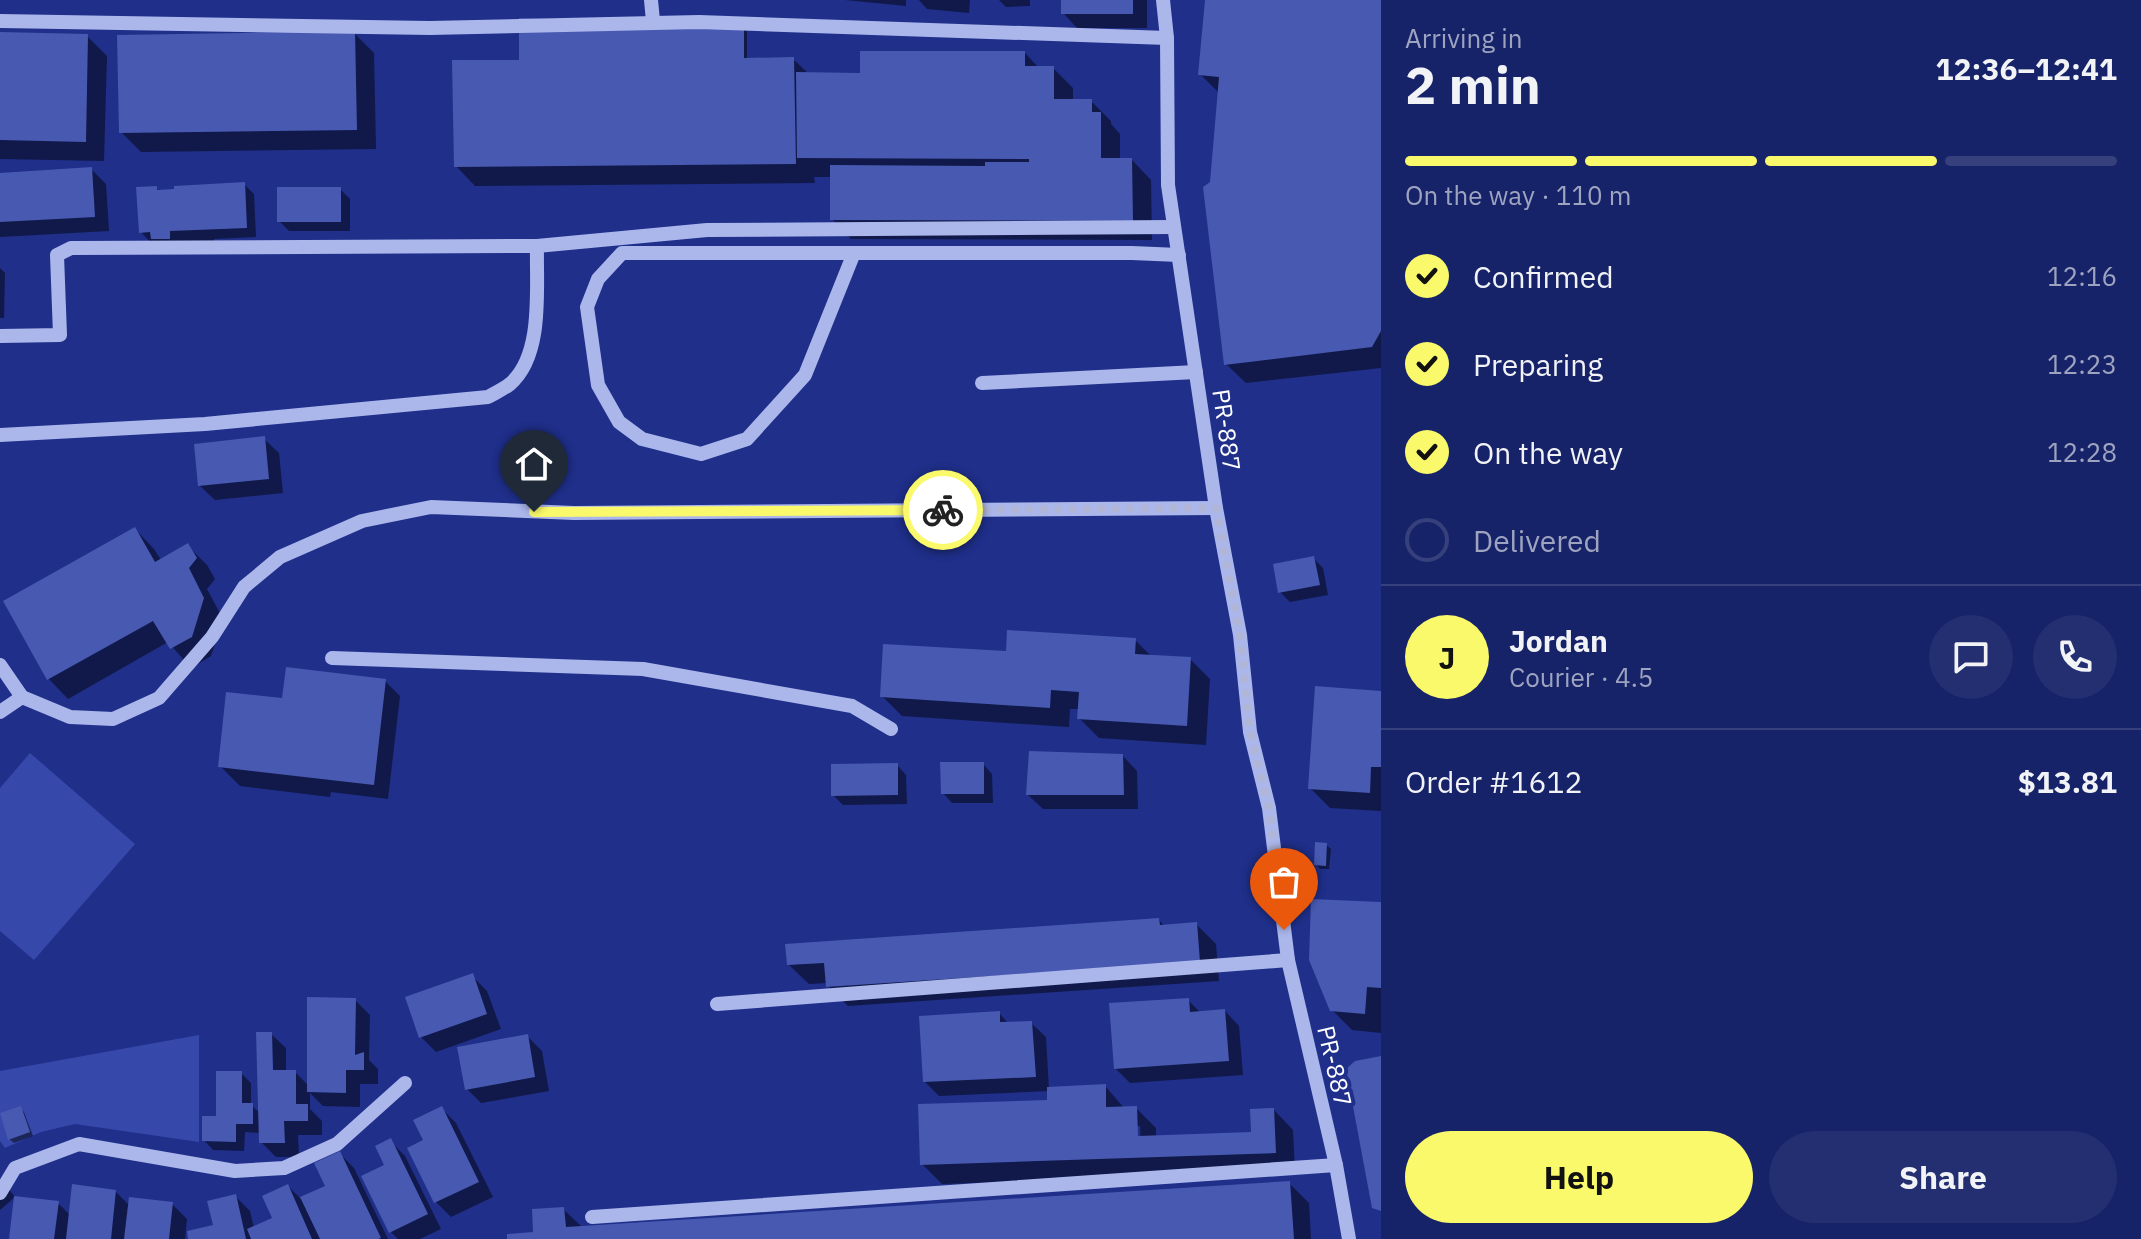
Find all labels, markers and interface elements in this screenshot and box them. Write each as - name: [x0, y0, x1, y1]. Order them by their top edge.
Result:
- text: Arriving in: [1405, 21, 1522, 55]
- text: 12:36–12:41: [1936, 49, 2117, 88]
- text: 2 min: [1405, 51, 1541, 118]
- text: On the way · 110 m: [1405, 178, 1631, 212]
- icon: check: [1405, 254, 1449, 298]
- text: Confirmed: [1473, 257, 1614, 296]
- text: 12:16: [2047, 259, 2117, 293]
- icon: check: [1405, 342, 1449, 386]
- text: Preparing: [1473, 345, 1603, 384]
- text: 12:23: [2047, 347, 2117, 381]
- street label: PR-887: [1205, 387, 1249, 473]
- pin: [500, 430, 568, 512]
- icon: check: [1405, 430, 1449, 474]
- text: On the way: [1473, 433, 1623, 472]
- text: 12:28: [2047, 435, 2117, 469]
- icon: home: [512, 442, 556, 486]
- courier: [903, 470, 983, 550]
- icon: bike: [921, 488, 965, 532]
- text: Delivered: [1473, 521, 1601, 560]
- button: chat: [1929, 615, 2013, 699]
- button: phone: [2033, 615, 2117, 699]
- text: Jordan: [1509, 621, 1608, 660]
- text: J: [1439, 638, 1455, 677]
- text: Courier · 4.5: [1509, 660, 1653, 694]
- text: Order #1612: [1405, 762, 1582, 801]
- text: $13.81: [2018, 762, 2117, 801]
- pin: [1250, 848, 1318, 930]
- icon: bag: [1262, 860, 1306, 904]
- street label: PR-887: [1310, 1022, 1360, 1110]
- button: Help: [1405, 1131, 1753, 1223]
- button: Share: [1769, 1131, 2117, 1223]

